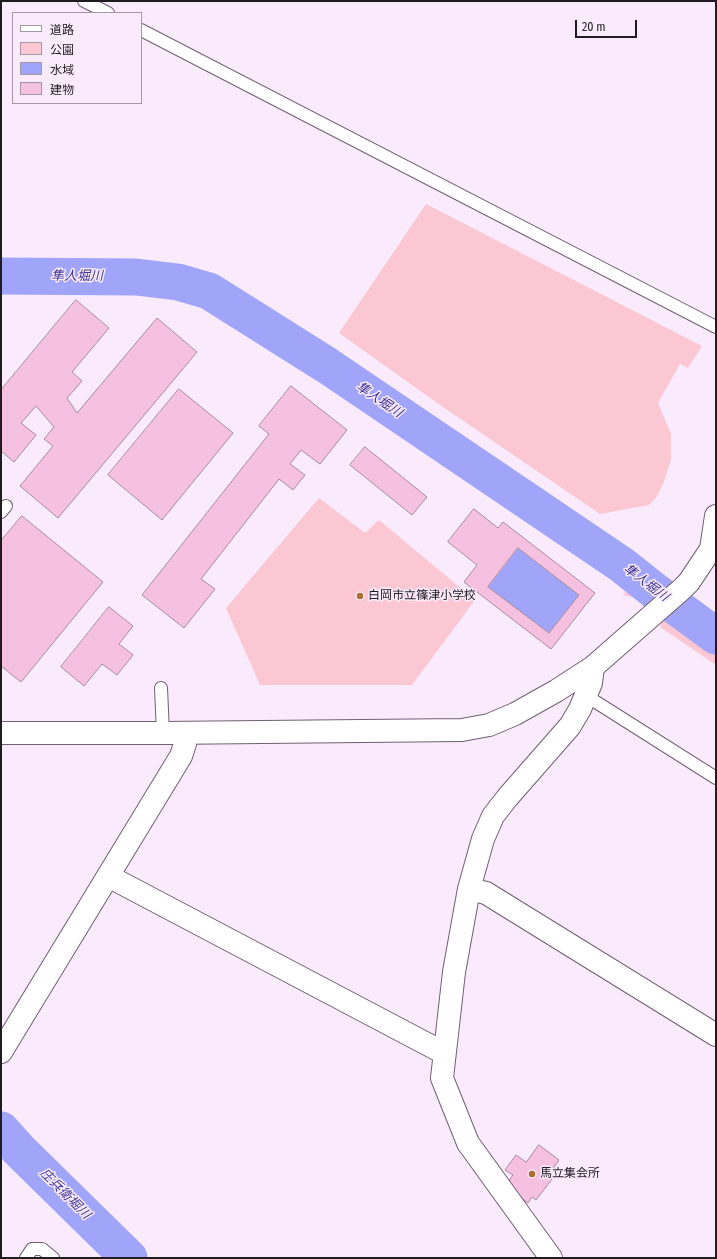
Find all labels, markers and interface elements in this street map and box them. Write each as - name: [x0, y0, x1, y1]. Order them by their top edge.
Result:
- legend: [12, 12, 142, 104]
- scale bar: [577, 12, 639, 38]
- text: 20 m: [582, 20, 606, 34]
- text: 道路: [50, 23, 74, 37]
- text: 公園: [50, 43, 74, 57]
- text: 水域: [50, 63, 74, 77]
- text: 建物: [50, 83, 74, 97]
- water label: 隼人堀川: [51, 268, 103, 284]
- water label: 隼人堀川: [353, 379, 405, 421]
- water label: 隼人堀川: [621, 561, 671, 605]
- place label: 白岡市立篠津小学校: [368, 589, 476, 603]
- marker: 白岡市立篠津小学校: [355, 591, 365, 601]
- water label: 庄兵衛堀川: [37, 1166, 93, 1222]
- place label: 馬立集会所: [540, 1167, 600, 1181]
- marker: 馬立集会所: [527, 1169, 537, 1179]

